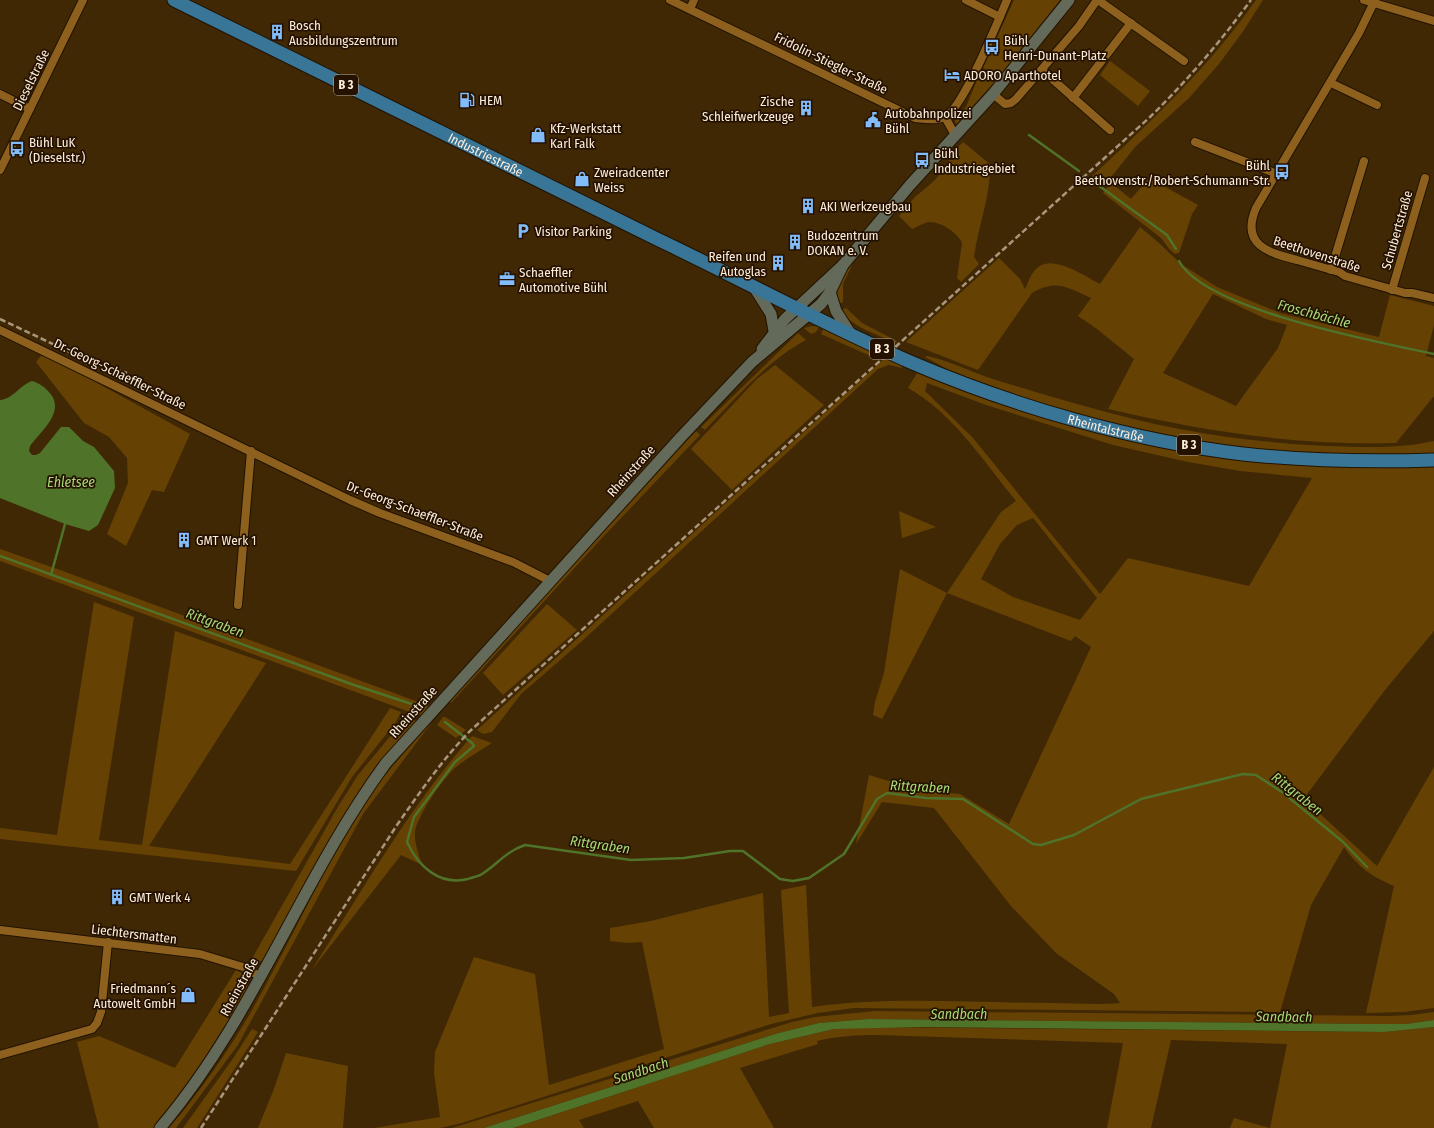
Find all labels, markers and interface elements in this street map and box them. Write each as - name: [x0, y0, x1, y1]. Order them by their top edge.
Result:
- place label: Bosch Ausbildungszentrum: [289, 18, 398, 48]
- building icon: Bosch Ausbildungszentrum: [268, 23, 286, 41]
- street label: Fridolin-Stiegler-Straße: [772, 29, 890, 97]
- place label: Bühl Henri-Dunant-Platz: [1004, 33, 1107, 63]
- bus stop icon: Bühl Henri-Dunant-Platz: [983, 38, 1001, 56]
- street label: Dieselstraße: [10, 47, 52, 113]
- hotel icon: ADORO Aparthotel: [943, 66, 961, 84]
- place label: ADORO Aparthotel: [964, 68, 1062, 83]
- road number: B 3: [334, 75, 358, 95]
- fuel station icon: HEM: [458, 91, 476, 109]
- place label: HEM: [479, 93, 502, 108]
- place label: Zische Schleifwerkzeuge: [702, 94, 794, 124]
- building icon: Zische Schleifwerkzeuge: [797, 99, 815, 117]
- place label: Autobahnpolizei Bühl: [885, 106, 972, 136]
- public building icon: Autobahnpolizei Bühl: [864, 111, 882, 129]
- place label: Kfz-Werkstatt Karl Falk: [550, 121, 622, 151]
- shop icon: Kfz-Werkstatt Karl Falk: [529, 126, 547, 144]
- street label: Industriestraße: [446, 130, 526, 179]
- place label: Bühl LuK (Dieselstr.): [29, 135, 86, 165]
- bus stop icon: Bühl LuK (Dieselstr.): [8, 140, 26, 158]
- place label: Bühl Industriegebiet: [934, 146, 1016, 176]
- bus stop icon: Bühl Industriegebiet: [913, 151, 931, 169]
- place label: Bühl Beethovenstr./Robert-Schumann-Str.: [1074, 158, 1271, 188]
- bus stop icon: Bühl Beethovenstr./Robert-Schumann-Str.: [1273, 163, 1291, 181]
- place label: Zweiradcenter Weiss: [594, 165, 670, 195]
- shop icon: Zweiradcenter Weiss: [573, 170, 591, 188]
- street label: Schubertstraße: [1379, 189, 1415, 271]
- building icon: AKI Werkzeugbau: [799, 197, 817, 215]
- place label: AKI Werkzeugbau: [820, 199, 911, 214]
- parking icon: Visitor Parking: [514, 222, 532, 240]
- place label: Visitor Parking: [535, 224, 612, 239]
- place label: Budozentrum DOKAN e. V.: [807, 228, 879, 258]
- building icon: Budozentrum DOKAN e. V.: [786, 233, 804, 251]
- street label: Beethovenstraße: [1272, 233, 1362, 275]
- place label: Reifen und Autoglas: [709, 249, 766, 279]
- building icon: Reifen und Autoglas: [769, 254, 787, 272]
- place label: Schaeffler Automotive Bühl: [519, 265, 608, 295]
- office icon: Schaeffler Automotive Bühl: [498, 270, 516, 288]
- water label: Froschbächle: [1276, 296, 1353, 332]
- street label: Dr.-Georg-Schaeffler-Straße: [51, 335, 189, 413]
- road number: B 3: [870, 339, 894, 359]
- street label: Rheintalstraße: [1066, 411, 1145, 444]
- road number: B 3: [1177, 435, 1201, 455]
- street label: Rheinstraße: [604, 442, 658, 500]
- water label: Ehletsee: [47, 474, 95, 491]
- street label: Dr.-Georg-Schaeffler-Straße: [344, 478, 486, 544]
- building icon: GMT Werk 1: [175, 531, 193, 549]
- place label: GMT Werk 1: [196, 533, 256, 548]
- water label: Rittgraben: [184, 605, 246, 641]
- street label: Rheinstraße: [386, 683, 440, 741]
- water label: Rittgraben: [1268, 769, 1326, 819]
- water label: Rittgraben: [889, 777, 951, 797]
- water label: Rittgraben: [569, 832, 631, 858]
- building icon: GMT Werk 4: [108, 888, 126, 906]
- place label: GMT Werk 4: [129, 890, 191, 905]
- street label: Liechtersmatten: [90, 921, 178, 947]
- street label: Rheinstraße: [217, 955, 261, 1019]
- place label: Friedmann´s Autowelt GmbH: [94, 981, 176, 1011]
- shop icon: Friedmann´s Autowelt GmbH: [179, 986, 197, 1004]
- water label: Sandbach: [930, 1006, 987, 1023]
- water label: Sandbach: [1254, 1008, 1313, 1026]
- water label: Sandbach: [610, 1054, 671, 1088]

